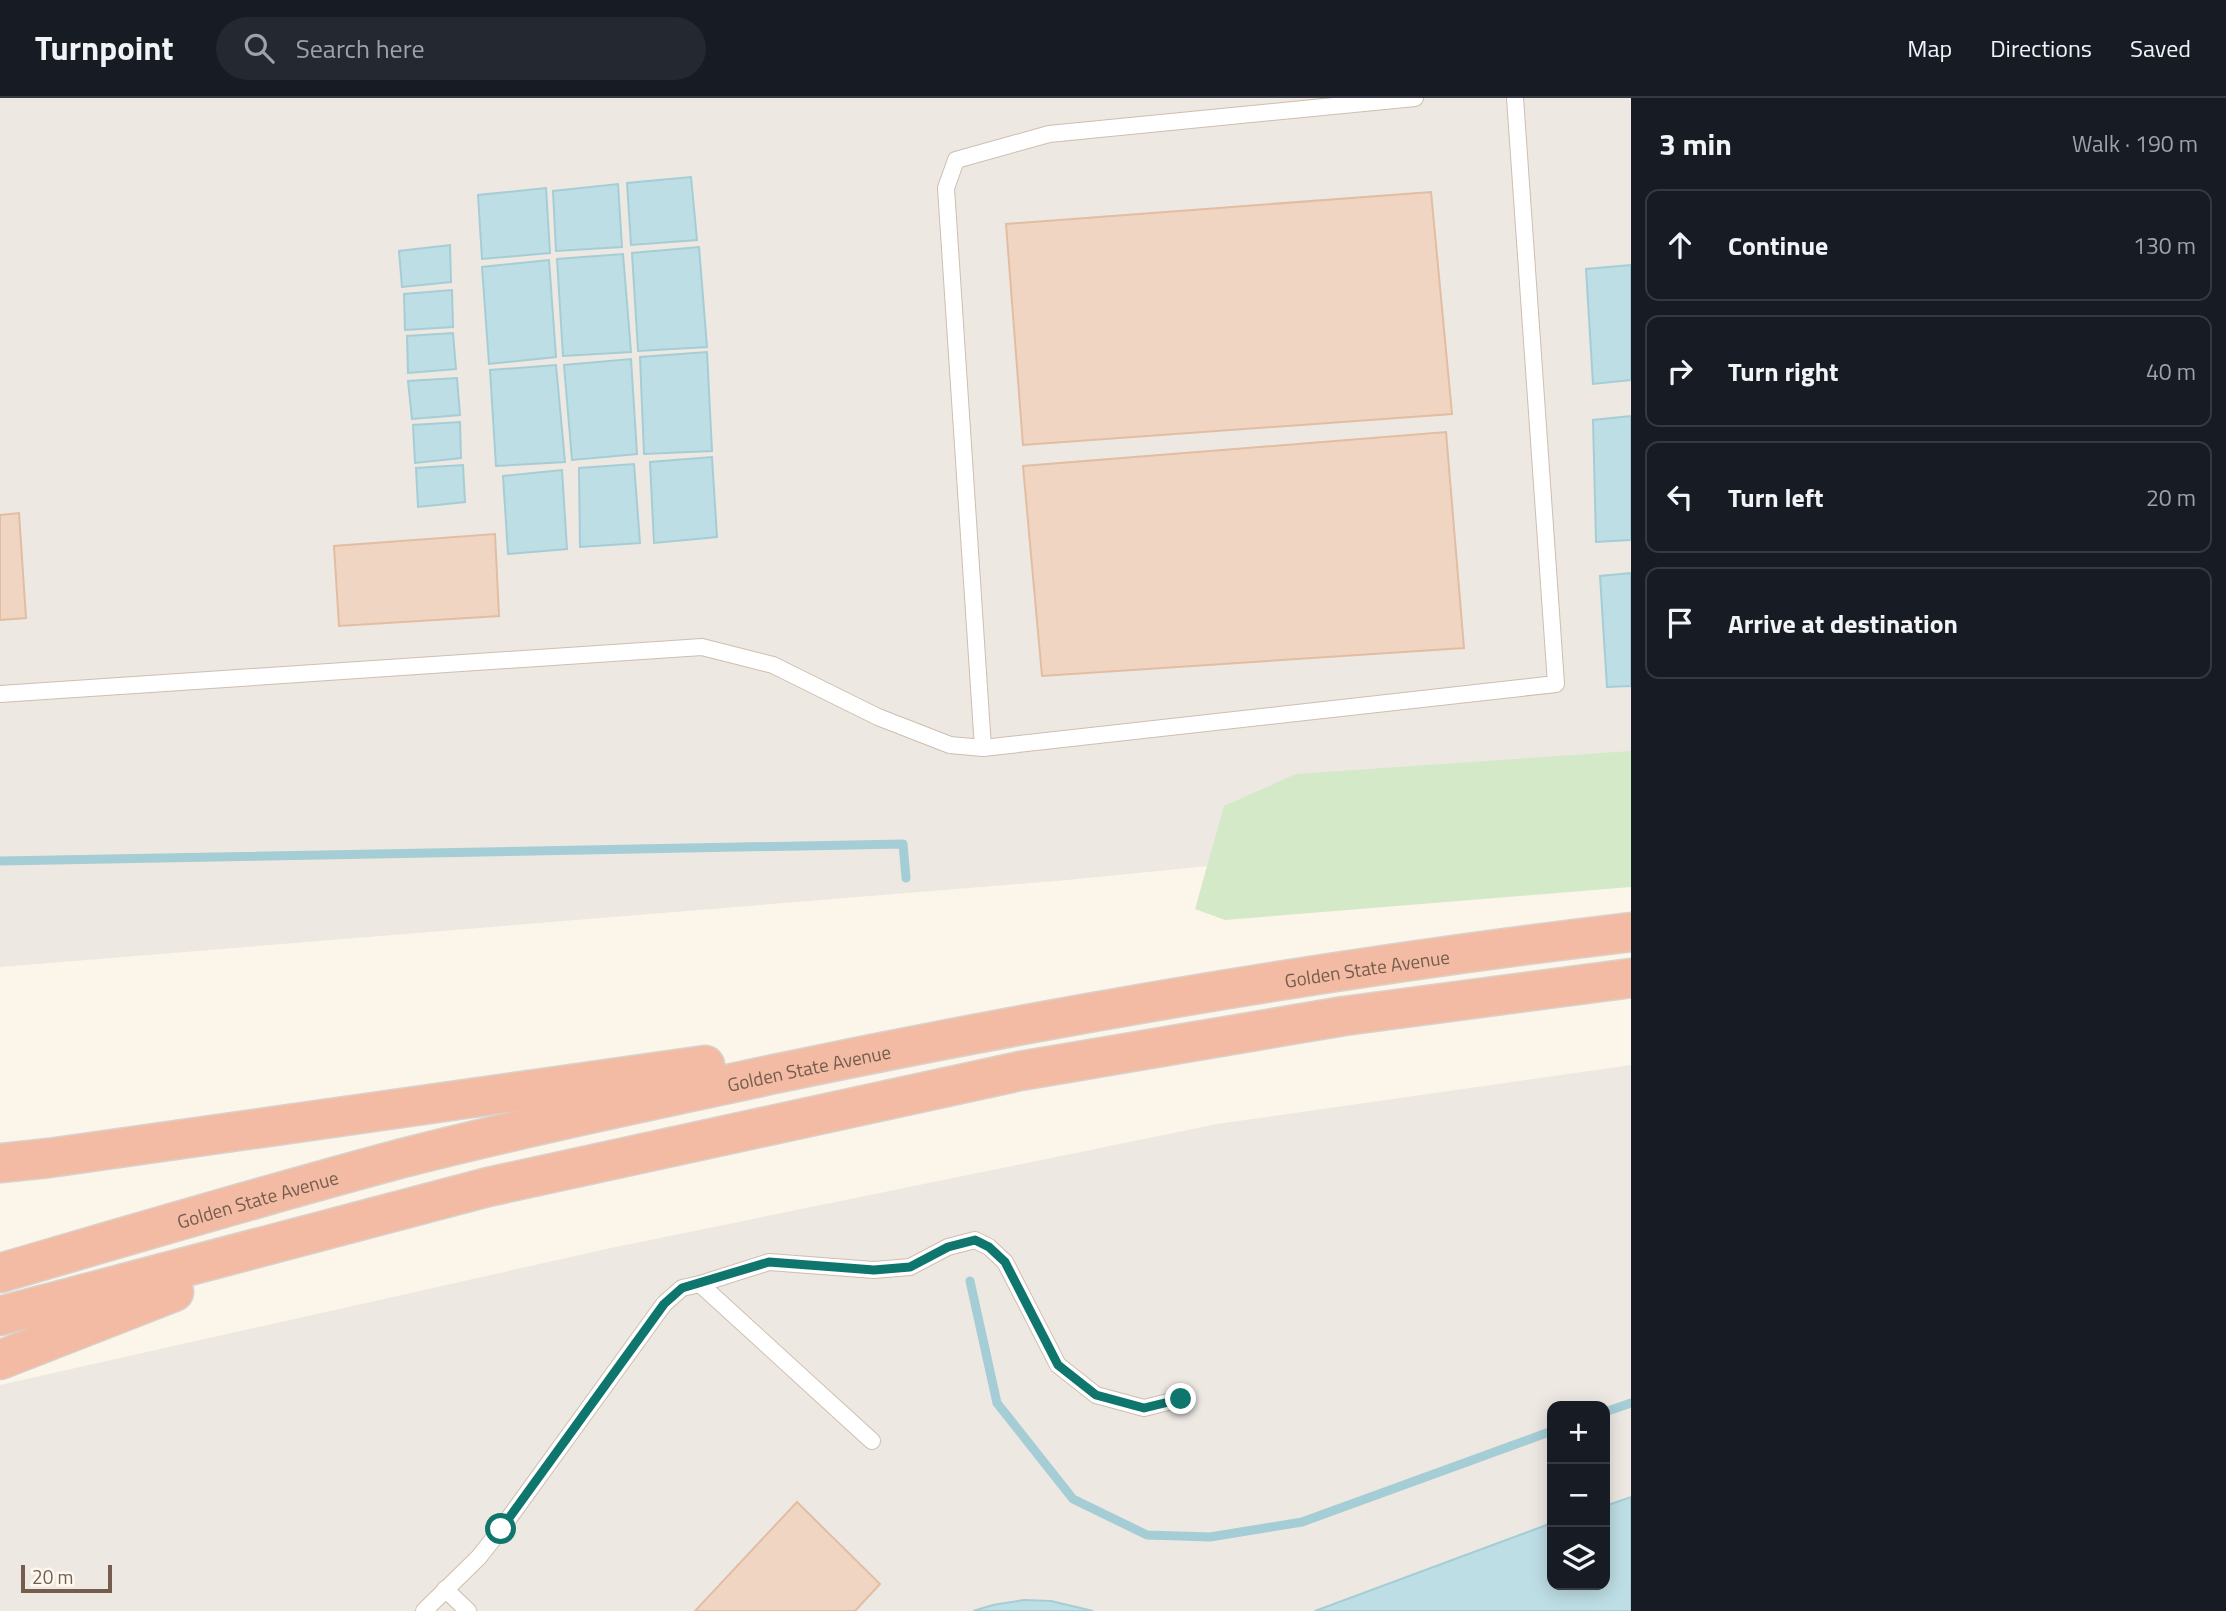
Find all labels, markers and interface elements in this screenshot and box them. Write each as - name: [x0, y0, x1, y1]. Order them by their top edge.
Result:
- search box: [216, 17, 706, 80]
- text: Turnpoint: [35, 23, 174, 73]
- icon: search: [240, 29, 278, 67]
- text: Search here: [296, 29, 425, 68]
- text: Map: [1907, 30, 1952, 66]
- text: Directions: [1990, 30, 2092, 66]
- text: Saved: [2130, 30, 2191, 66]
- text: 3 min: [1659, 121, 1732, 167]
- text: Walk · 190 m: [2072, 126, 2198, 161]
- icon: ahead: [1661, 226, 1699, 264]
- text: Continue: [1728, 226, 1828, 265]
- text: 130 m: [2133, 228, 2196, 263]
- icon: right: [1661, 352, 1699, 390]
- text: Turn right: [1728, 352, 1839, 391]
- text: 40 m: [2146, 354, 2196, 389]
- icon: left: [1661, 478, 1699, 516]
- text: Turn left: [1728, 478, 1823, 517]
- text: 20 m: [2146, 480, 2196, 515]
- icon: arrive: [1661, 604, 1699, 642]
- text: Arrive at destination: [1728, 604, 1958, 643]
- street label: Golden State Avenue: [1282, 941, 1451, 994]
- street label: Golden State Avenue: [724, 1036, 893, 1098]
- street label: Golden State Avenue: [173, 1162, 341, 1235]
- route end: [1165, 1383, 1196, 1414]
- map controls: [1547, 1401, 1610, 1590]
- button: +: [1547, 1401, 1610, 1464]
- button: −: [1547, 1464, 1610, 1527]
- route start: [485, 1513, 516, 1544]
- button: layers: [1547, 1527, 1610, 1590]
- scale bar: [21, 1562, 112, 1594]
- text: 20 m: [32, 1562, 73, 1591]

